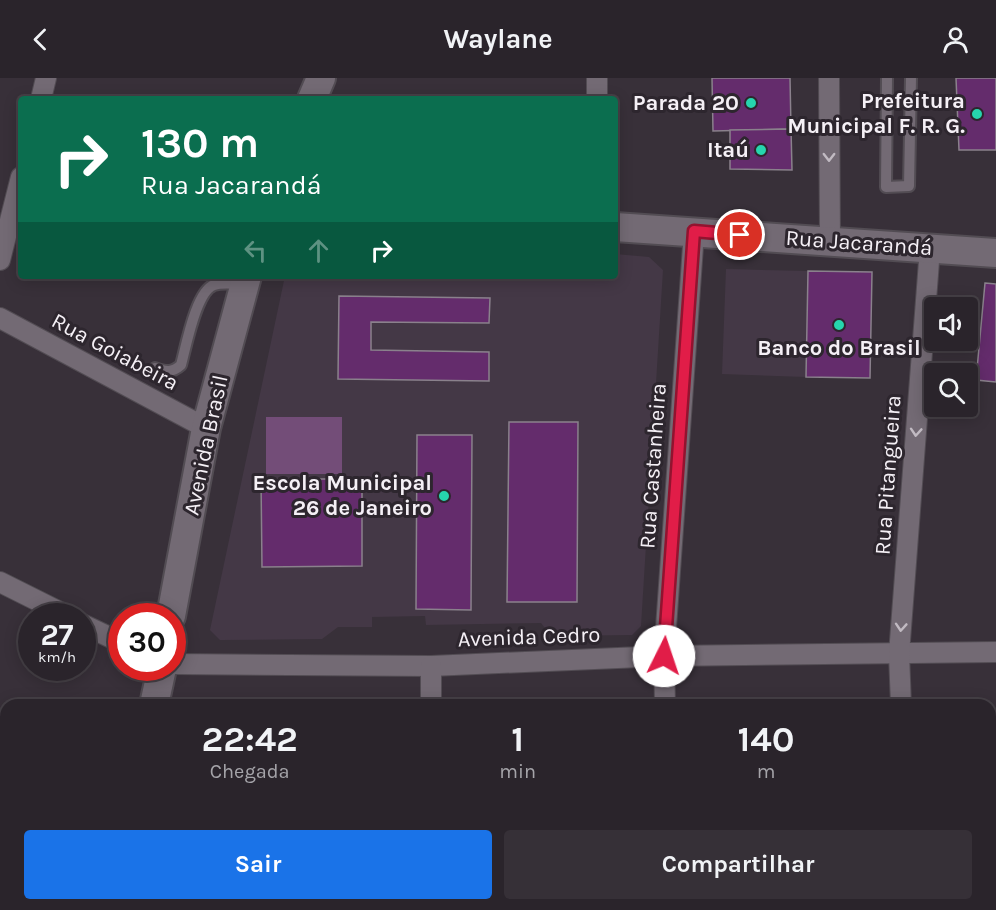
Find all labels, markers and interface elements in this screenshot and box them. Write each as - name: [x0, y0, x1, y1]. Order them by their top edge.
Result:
- icon: back: [24, 23, 57, 56]
- text: Waylane: [443, 23, 553, 55]
- icon: person: [939, 23, 972, 56]
- place label: Prefeitura Municipal F. R. G.: [787, 88, 965, 139]
- place label: Parada 20: [633, 90, 739, 116]
- marker: Parada 20: [744, 96, 758, 110]
- marker: Prefeitura Municipal F. R. G.: [970, 107, 984, 121]
- text: 130 m: [141, 118, 259, 168]
- icon: right: [42, 120, 120, 198]
- place label: Itaú: [707, 137, 749, 163]
- marker: Itaú: [754, 143, 768, 157]
- one-way arrow: [823, 153, 835, 162]
- text: Rua Jacarandá: [141, 169, 322, 201]
- pin: [714, 209, 765, 260]
- icon: arrive: [723, 218, 756, 251]
- street label: Rua Jacarandá: [785, 225, 933, 261]
- icon: left: [239, 234, 272, 267]
- icon: ahead: [302, 234, 335, 267]
- icon: right: [365, 234, 398, 267]
- map controls: [924, 297, 978, 417]
- button: sound: [924, 297, 978, 351]
- street label: Rua Goiabeira: [47, 308, 183, 396]
- marker: Banco do Brasil: [832, 318, 846, 332]
- place label: Banco do Brasil: [757, 335, 921, 361]
- button: search: [924, 363, 978, 417]
- street label: Avenida Brasil: [178, 372, 234, 518]
- street label: Rua Castanheira: [634, 382, 672, 550]
- street label: Rua Pitangueira: [869, 394, 907, 556]
- one-way arrow: [909, 428, 922, 437]
- place label: Escola Municipal 26 de Janeiro: [252, 470, 432, 521]
- marker: Escola Municipal 26 de Janeiro: [437, 489, 451, 503]
- speed limit sign: 30: [108, 603, 186, 681]
- text: 27: [40, 617, 74, 653]
- street label: Avenida Cedro: [457, 622, 601, 652]
- one-way arrow: [895, 622, 908, 631]
- position arrow: [632, 624, 696, 688]
- text: km/h: [38, 648, 76, 666]
- text: 22:42: [201, 718, 298, 760]
- text: 1: [511, 718, 524, 760]
- text: 140: [738, 718, 795, 760]
- text: Chegada: [210, 760, 290, 783]
- text: min: [499, 760, 536, 783]
- text: m: [757, 760, 775, 783]
- button: Sair: [24, 830, 492, 899]
- button: Compartilhar: [504, 830, 972, 899]

